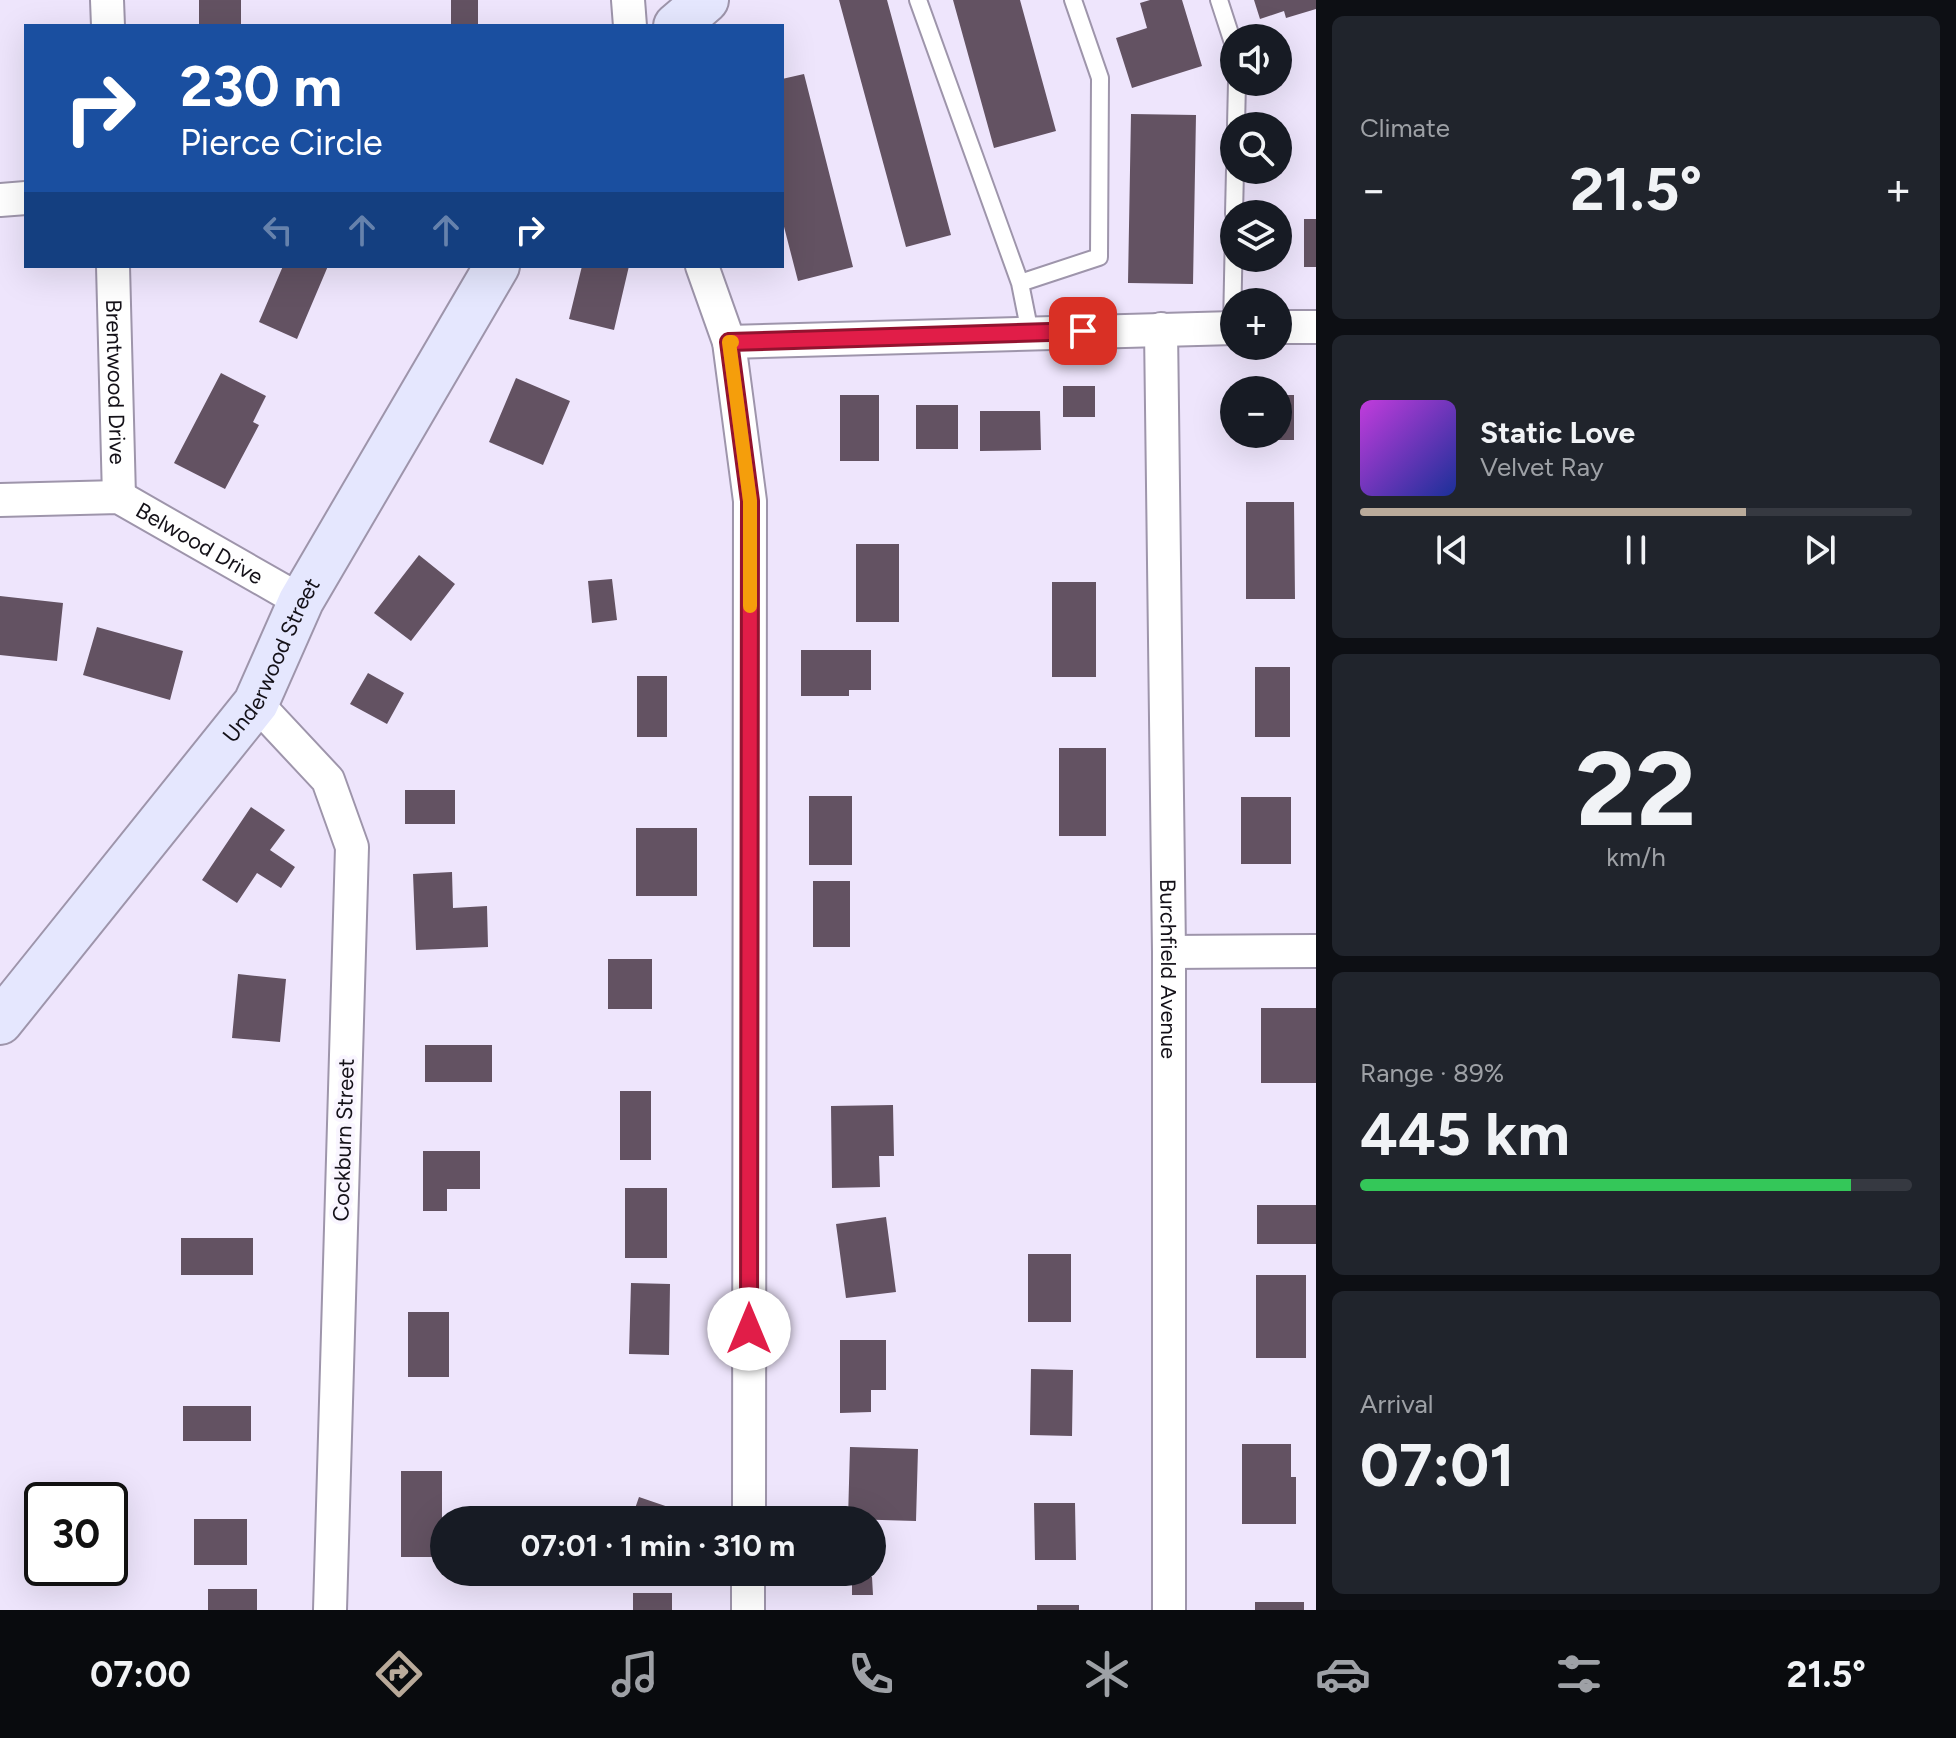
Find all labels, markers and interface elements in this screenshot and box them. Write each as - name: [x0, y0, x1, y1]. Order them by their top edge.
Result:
- map controls: [1220, 24, 1292, 448]
- button: sound: [1220, 24, 1292, 96]
- text: 230 m: [180, 53, 342, 120]
- icon: right: [48, 56, 152, 160]
- button: search: [1220, 112, 1292, 184]
- text: Climate: [1360, 112, 1450, 144]
- text: Pierce Circle: [180, 121, 383, 164]
- text: 21.5°: [1570, 153, 1702, 225]
- text: −: [1360, 163, 1387, 216]
- text: +: [1885, 163, 1912, 216]
- button: layers: [1220, 200, 1292, 272]
- icon: left: [256, 208, 300, 252]
- icon: ahead: [340, 208, 384, 252]
- icon: ahead: [424, 208, 468, 252]
- icon: right: [508, 208, 552, 252]
- button: +: [1220, 288, 1292, 360]
- pin: [1049, 297, 1117, 365]
- street label: Brentwood Drive: [100, 299, 131, 465]
- icon: arrive: [1061, 309, 1105, 353]
- button: −: [1220, 376, 1292, 448]
- text: Static Love: [1480, 414, 1635, 451]
- text: Velvet Ray: [1480, 451, 1604, 483]
- street label: Belwood Drive: [131, 497, 268, 591]
- icon: previous: [1430, 528, 1474, 572]
- icon: pause: [1614, 528, 1658, 572]
- icon: next: [1798, 528, 1842, 572]
- street label: Underwood Street: [217, 573, 326, 748]
- text: 22: [1576, 726, 1696, 851]
- text: km/h: [1606, 841, 1666, 873]
- street label: Burchfield Avenue: [1154, 879, 1182, 1059]
- text: Range · 89%: [1360, 1057, 1504, 1089]
- street label: Cockburn Street: [327, 1058, 360, 1222]
- text: 445 km: [1360, 1098, 1570, 1170]
- position arrow: [707, 1287, 791, 1371]
- text: Arrival: [1360, 1388, 1433, 1420]
- text: 07:01: [1360, 1429, 1515, 1501]
- speed limit sign: 30: [24, 1482, 128, 1586]
- text: 07:01 · 1 min · 310 m: [521, 1527, 795, 1564]
- icon: directions: [371, 1646, 427, 1702]
- icon: music: [607, 1646, 663, 1702]
- icon: phone: [843, 1646, 899, 1702]
- icon: climate: [1079, 1646, 1135, 1702]
- icon: car: [1315, 1646, 1371, 1702]
- icon: filters: [1551, 1646, 1607, 1702]
- text: 07:00: [90, 1653, 191, 1696]
- text: 21.5°: [1786, 1653, 1866, 1696]

